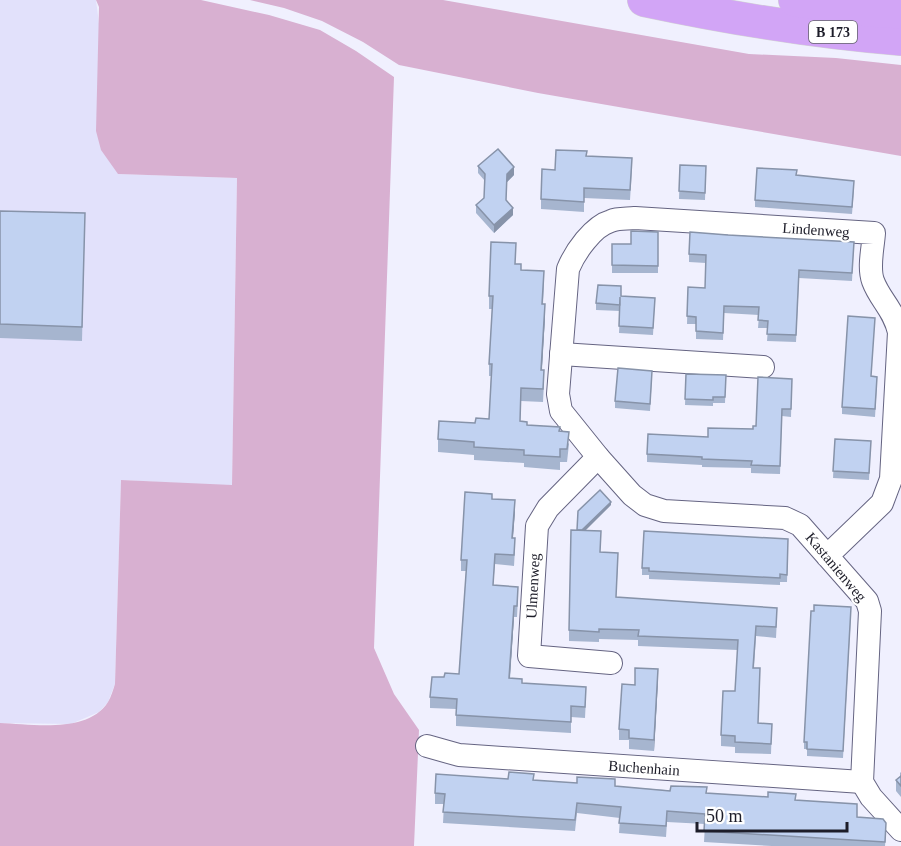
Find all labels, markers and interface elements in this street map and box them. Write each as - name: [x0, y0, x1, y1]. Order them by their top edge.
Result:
- road number: B 173: [809, 21, 857, 43]
- street label: Lindenweg: [782, 220, 851, 240]
- street label: Kastanienweg: [803, 529, 870, 605]
- street label: Ulmenweg: [523, 552, 543, 619]
- street label: Buchenhain: [608, 758, 681, 779]
- scale bar: [697, 795, 847, 833]
- text: 50 m: [706, 806, 743, 826]

